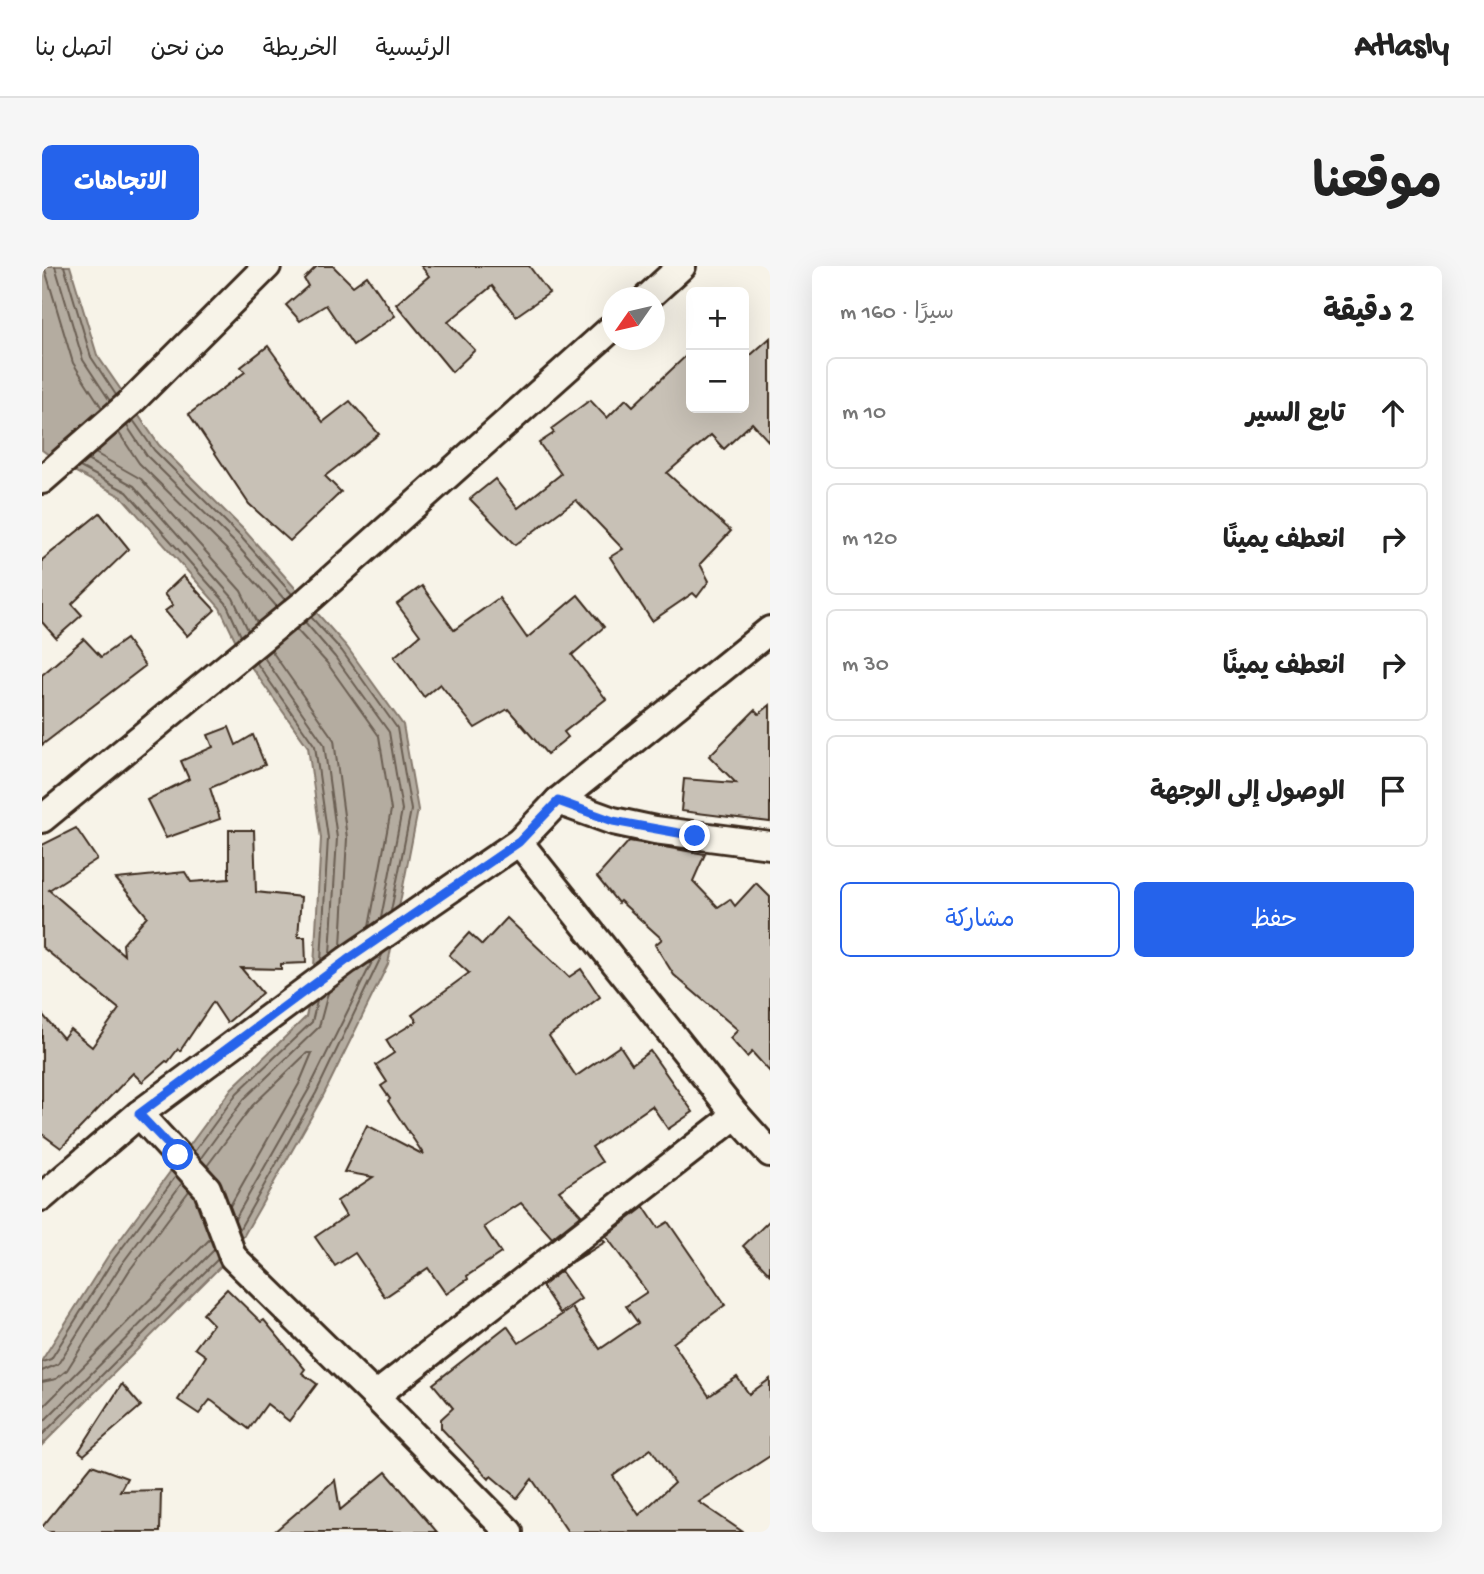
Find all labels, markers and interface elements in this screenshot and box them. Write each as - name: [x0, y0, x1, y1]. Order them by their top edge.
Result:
- text: Atlasly: [1355, 29, 1449, 67]
- text: اتصل بنا: [35, 36, 112, 65]
- text: من نحن: [150, 36, 225, 65]
- text: الخريطة: [263, 36, 338, 65]
- text: الرئيسية: [376, 36, 451, 65]
- button: الاتجاهات: [42, 145, 199, 220]
- text: موقعنا: [1312, 158, 1442, 216]
- north arrow: [602, 287, 665, 350]
- map controls: [686, 287, 749, 413]
- button: +: [686, 287, 749, 350]
- text: 2 دقيقة: [1323, 297, 1414, 332]
- text: سيرًا · 160 m: [840, 300, 954, 327]
- button: −: [686, 350, 749, 413]
- icon: ahead: [1374, 394, 1412, 432]
- text: 10 m: [842, 400, 886, 427]
- text: تابع السير: [1246, 401, 1345, 432]
- icon: right: [1374, 520, 1412, 558]
- text: 120 m: [842, 526, 897, 553]
- text: انعطف يمينًا: [1223, 527, 1345, 558]
- icon: right: [1374, 646, 1412, 684]
- text: 30 m: [842, 652, 889, 679]
- text: انعطف يمينًا: [1223, 653, 1345, 684]
- icon: arrive: [1374, 772, 1412, 810]
- text: الوصول إلى الوجهة: [1150, 779, 1345, 810]
- route end: [679, 820, 710, 851]
- button: مشاركة: [840, 882, 1120, 957]
- button: حفظ: [1134, 882, 1414, 957]
- route start: [162, 1139, 193, 1170]

